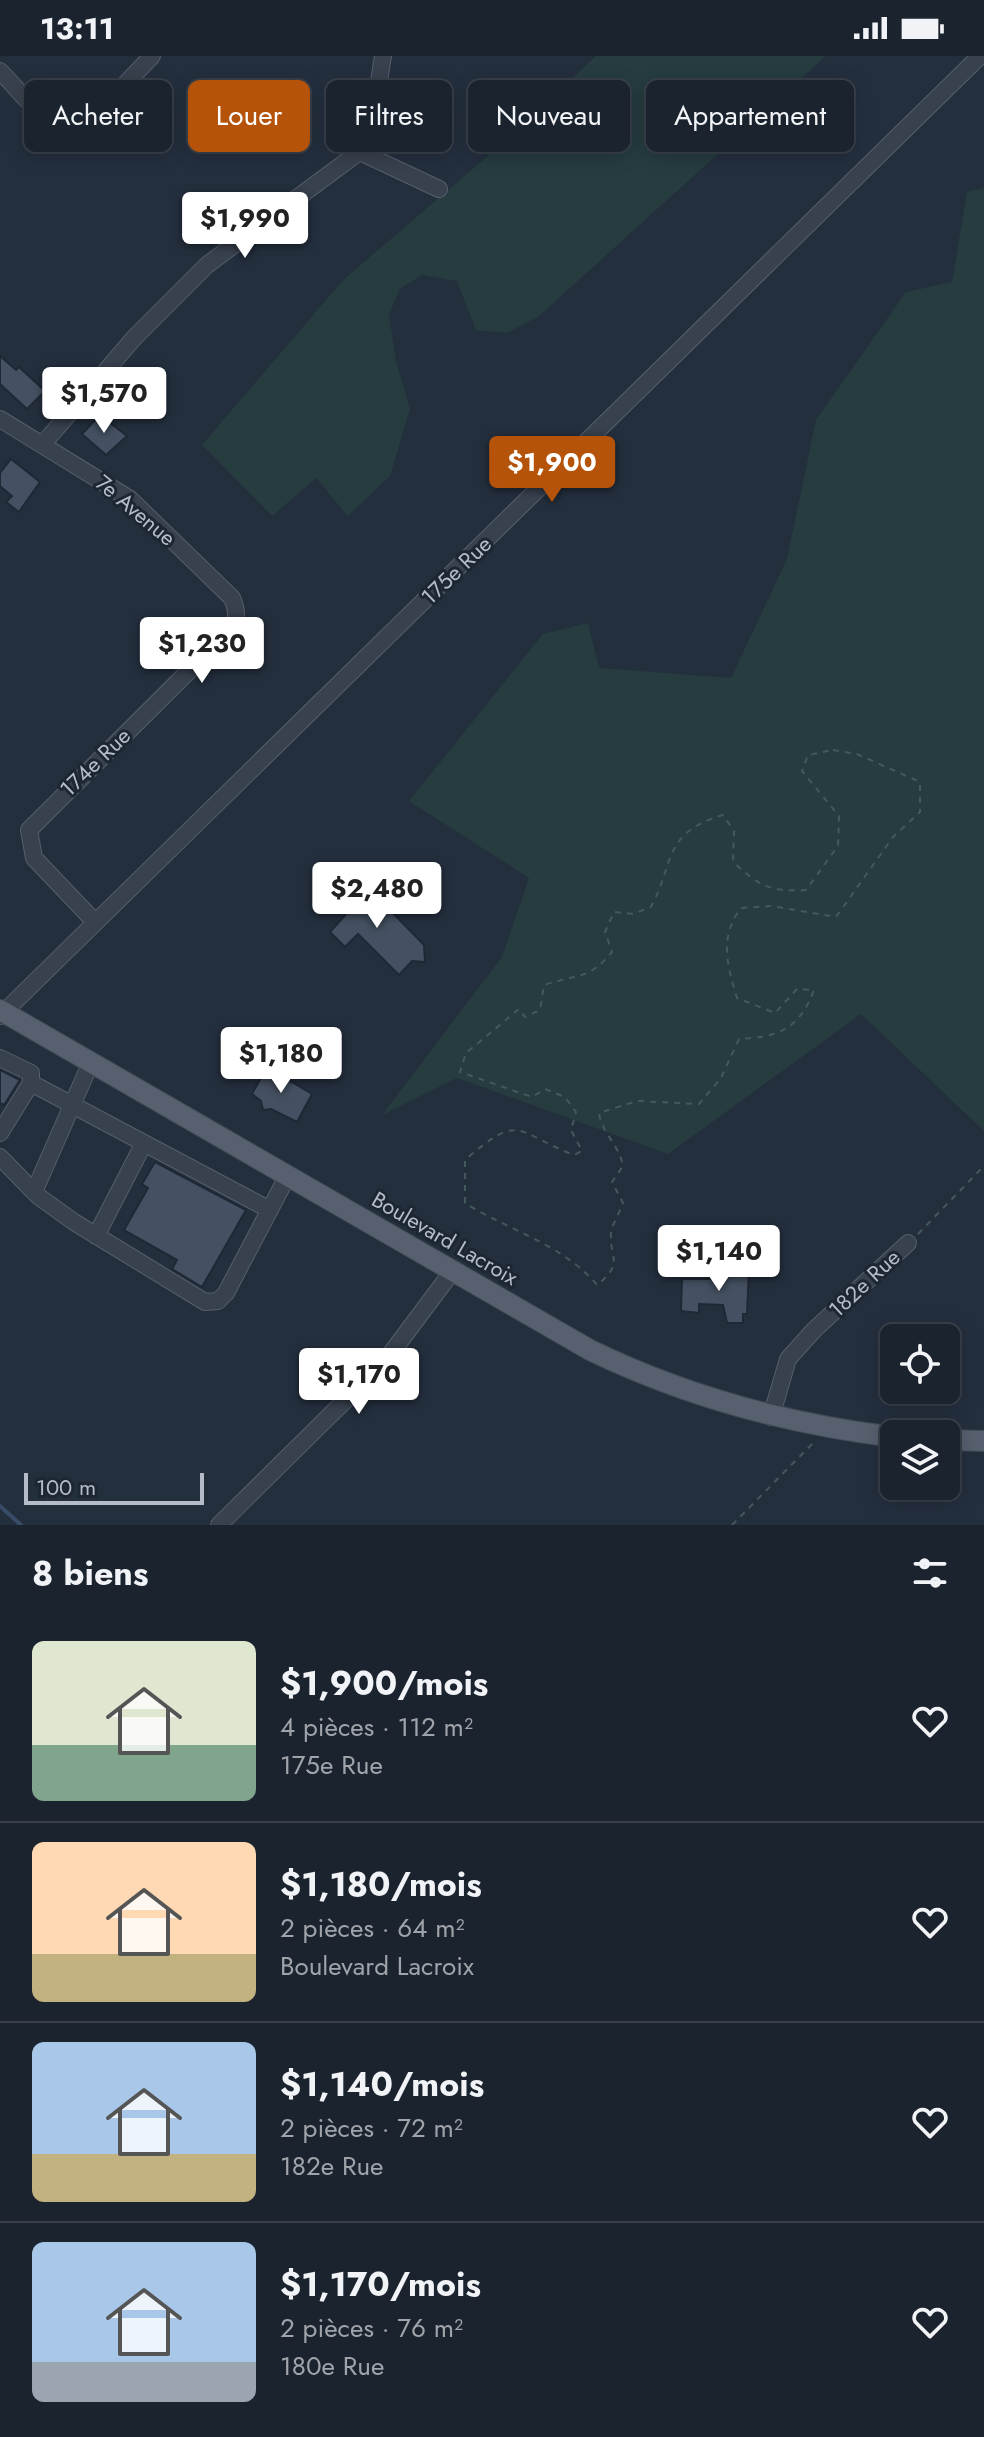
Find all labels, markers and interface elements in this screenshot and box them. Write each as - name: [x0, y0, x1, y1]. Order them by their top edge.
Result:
- text: 13:11: [40, 7, 114, 50]
- chip: Acheter: [24, 80, 172, 152]
- chip: Louer: [188, 80, 310, 152]
- chip: Filtres: [326, 80, 452, 152]
- chip: Nouveau: [468, 80, 630, 152]
- chip: Appartement: [646, 80, 854, 152]
- pin: $1,990: [180, 192, 310, 260]
- text: $1,990: [200, 199, 290, 237]
- pin: $1,570: [39, 367, 169, 435]
- text: $1,570: [60, 374, 148, 412]
- pin: $1,900: [487, 436, 617, 504]
- text: $1,900: [507, 443, 597, 481]
- street label: 7e Avenue: [89, 467, 183, 553]
- street label: 175e Rue: [414, 528, 498, 612]
- pin: $1,230: [137, 617, 267, 685]
- text: $1,230: [158, 624, 246, 662]
- street label: 174e Rue: [52, 720, 138, 804]
- pin: $2,480: [312, 862, 442, 930]
- text: $2,480: [330, 869, 424, 907]
- pin: $1,180: [216, 1027, 346, 1095]
- text: $1,180: [239, 1034, 323, 1072]
- street label: Boulevard Lacroix: [366, 1183, 525, 1293]
- pin: $1,140: [654, 1225, 784, 1293]
- text: $1,140: [676, 1232, 762, 1270]
- street label: 182e Rue: [821, 1241, 907, 1325]
- map controls: [880, 1324, 960, 1500]
- button: locate: [880, 1324, 960, 1404]
- pin: $1,170: [294, 1348, 424, 1416]
- text: $1,170: [317, 1355, 401, 1393]
- button: layers: [880, 1420, 960, 1500]
- scale bar: [24, 1469, 204, 1505]
- text: 100 m: [36, 1471, 96, 1503]
- text: 8 biens: [32, 1549, 148, 1598]
- icon: filters: [908, 1551, 952, 1595]
- text: $1,900/mois: [280, 1659, 488, 1708]
- icon: home: [96, 1673, 192, 1769]
- icon: heart: [908, 1699, 952, 1743]
- text: 4 pièces · 112 m²: [280, 1708, 473, 1746]
- text: 175e Rue: [280, 1746, 383, 1784]
- text: $1,180/mois: [280, 1860, 482, 1909]
- icon: home: [96, 1874, 192, 1970]
- icon: heart: [908, 1900, 952, 1944]
- text: 2 pièces · 64 m²: [280, 1909, 464, 1947]
- text: Boulevard Lacroix: [280, 1947, 474, 1985]
- text: $1,140/mois: [280, 2060, 484, 2109]
- icon: home: [96, 2074, 192, 2170]
- icon: heart: [908, 2100, 952, 2144]
- text: 2 pièces · 72 m²: [280, 2109, 463, 2147]
- text: 182e Rue: [280, 2147, 383, 2185]
- text: $1,170/mois: [280, 2260, 481, 2309]
- icon: home: [96, 2274, 192, 2370]
- icon: heart: [908, 2300, 952, 2344]
- text: 2 pièces · 76 m²: [280, 2309, 463, 2347]
- text: 180e Rue: [280, 2347, 384, 2385]

